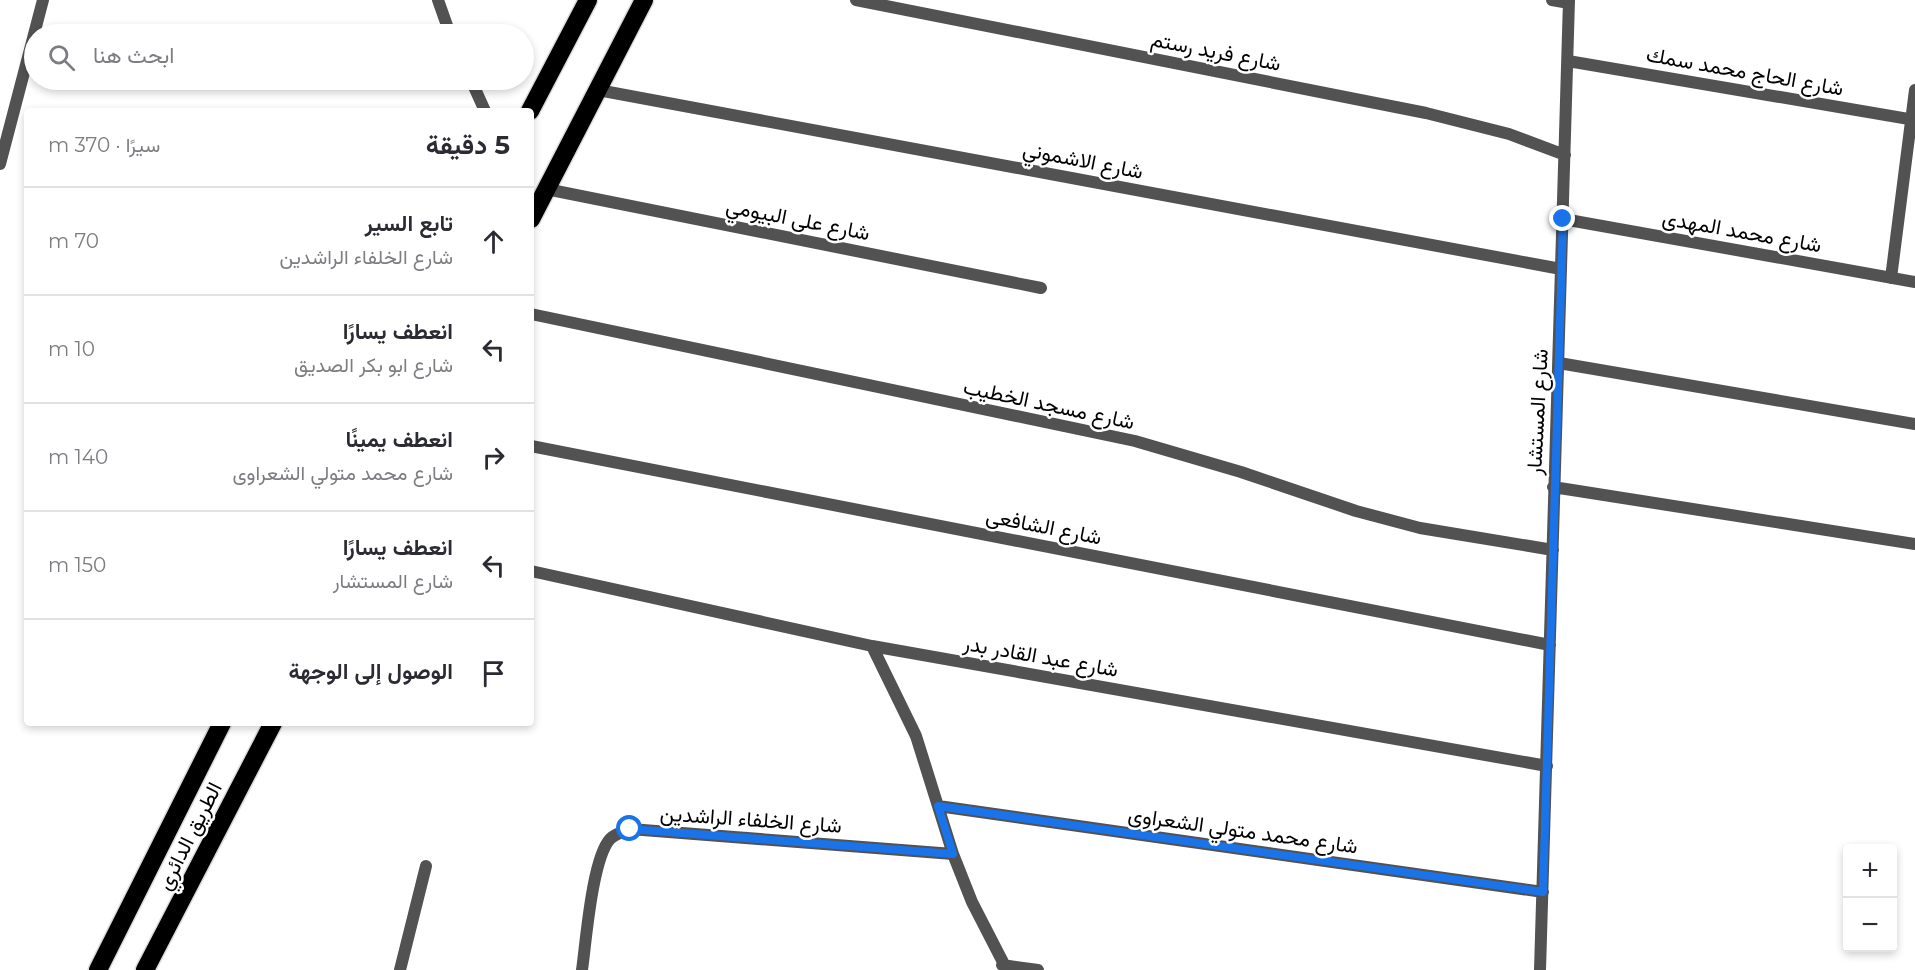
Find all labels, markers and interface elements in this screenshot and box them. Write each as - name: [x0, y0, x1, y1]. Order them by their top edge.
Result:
- search box: [24, 24, 534, 90]
- street label: شارع فريد رستم: [1149, 26, 1283, 78]
- icon: search: [45, 41, 78, 74]
- street label: شارع الحاج محمد سمك: [1644, 41, 1846, 103]
- text: ابحث هنا: [93, 42, 174, 69]
- text: 5 دقيقة: [426, 129, 510, 161]
- text: سيرًا · 370 m: [48, 133, 160, 157]
- street label: شارع الاشموني: [1020, 136, 1145, 189]
- street label: شارع على البيومي: [723, 193, 872, 250]
- route end: [1549, 205, 1575, 231]
- street label: شارع محمد المهدى: [1660, 205, 1824, 259]
- text: تابع السير: [365, 210, 453, 237]
- icon: ahead: [477, 225, 510, 258]
- text: 70 m: [48, 229, 99, 253]
- text: شارع الخلفاء الراشدين: [279, 245, 453, 269]
- text: انعطف يسارًا: [343, 318, 453, 345]
- icon: left: [477, 333, 510, 366]
- text: 10 m: [48, 337, 95, 361]
- street label: شارع المستشار: [1521, 348, 1555, 477]
- text: شارع ابو بكر الصديق: [294, 353, 453, 377]
- street label: شارع مسجد الخطيب: [961, 374, 1137, 436]
- text: انعطف يمينًا: [345, 426, 453, 453]
- icon: right: [477, 441, 510, 474]
- text: 140 m: [48, 445, 108, 469]
- text: شارع محمد متولي الشعراوى: [232, 461, 453, 485]
- street label: شارع الشافعى: [984, 503, 1104, 551]
- text: انعطف يسارًا: [343, 534, 453, 561]
- icon: left: [477, 549, 510, 582]
- text: 150 m: [48, 553, 106, 577]
- text: شارع المستشار: [333, 569, 453, 593]
- street label: شارع عبد القادر بدر: [960, 630, 1120, 684]
- icon: arrive: [477, 657, 510, 690]
- text: الوصول إلى الوجهة: [288, 658, 453, 685]
- street label: الطريق الدائري: [151, 778, 231, 896]
- street label: شارع الخلفاء الراشدين: [659, 800, 843, 840]
- street label: شارع محمد متولي الشعراوى: [1126, 802, 1359, 863]
- route start: [616, 815, 642, 841]
- map controls: [1843, 844, 1897, 952]
- button: +: [1843, 844, 1897, 898]
- button: −: [1843, 898, 1897, 952]

